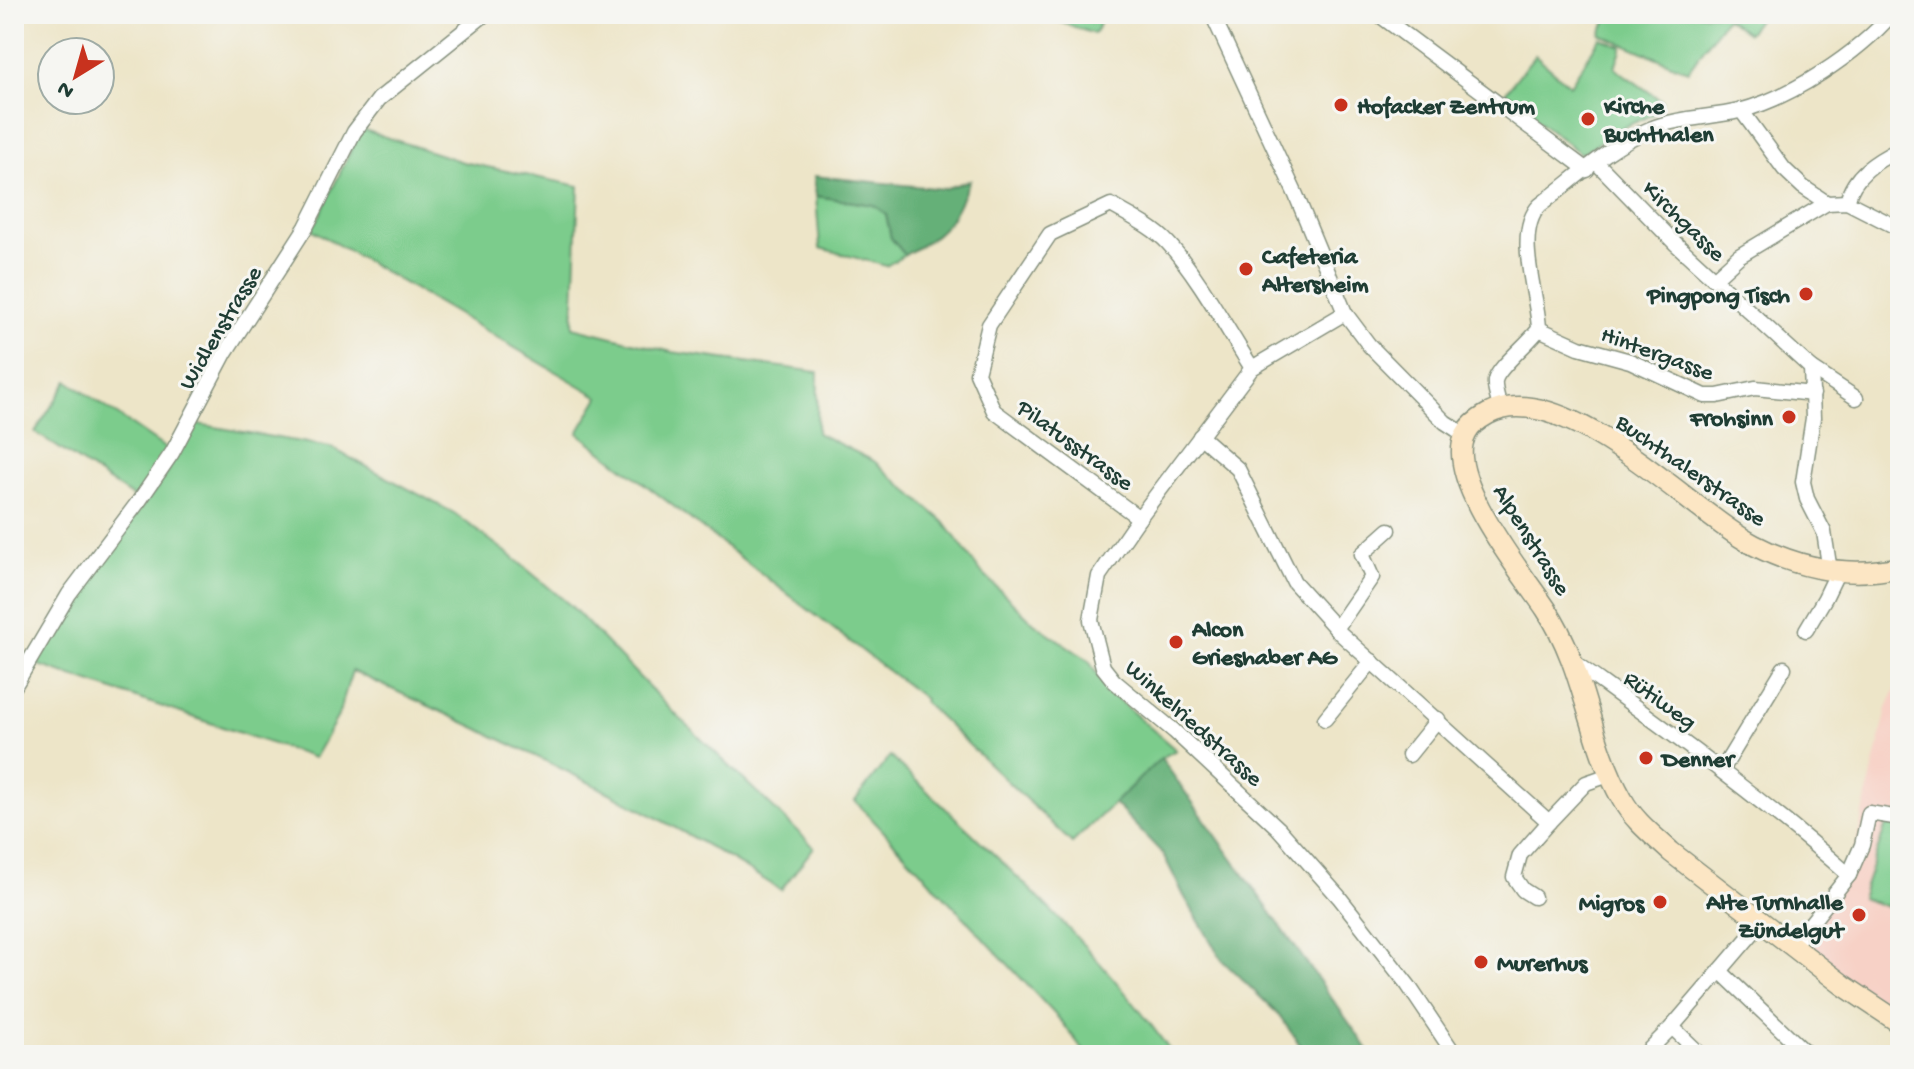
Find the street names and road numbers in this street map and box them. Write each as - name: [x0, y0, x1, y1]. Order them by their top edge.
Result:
- street label: Kirchgasse: [1635, 176, 1731, 270]
- street label: Widlenstrasse: [174, 261, 271, 396]
- street label: Hintergasse: [1596, 321, 1718, 389]
- street label: Pilatusstrasse: [1009, 394, 1139, 499]
- street label: Buchthalerstrasse: [1608, 409, 1771, 535]
- street label: Alpenstrasse: [1484, 480, 1576, 602]
- street label: Winkelriedstrasse: [1118, 655, 1268, 795]
- street label: Rütiweg: [1617, 666, 1701, 738]

